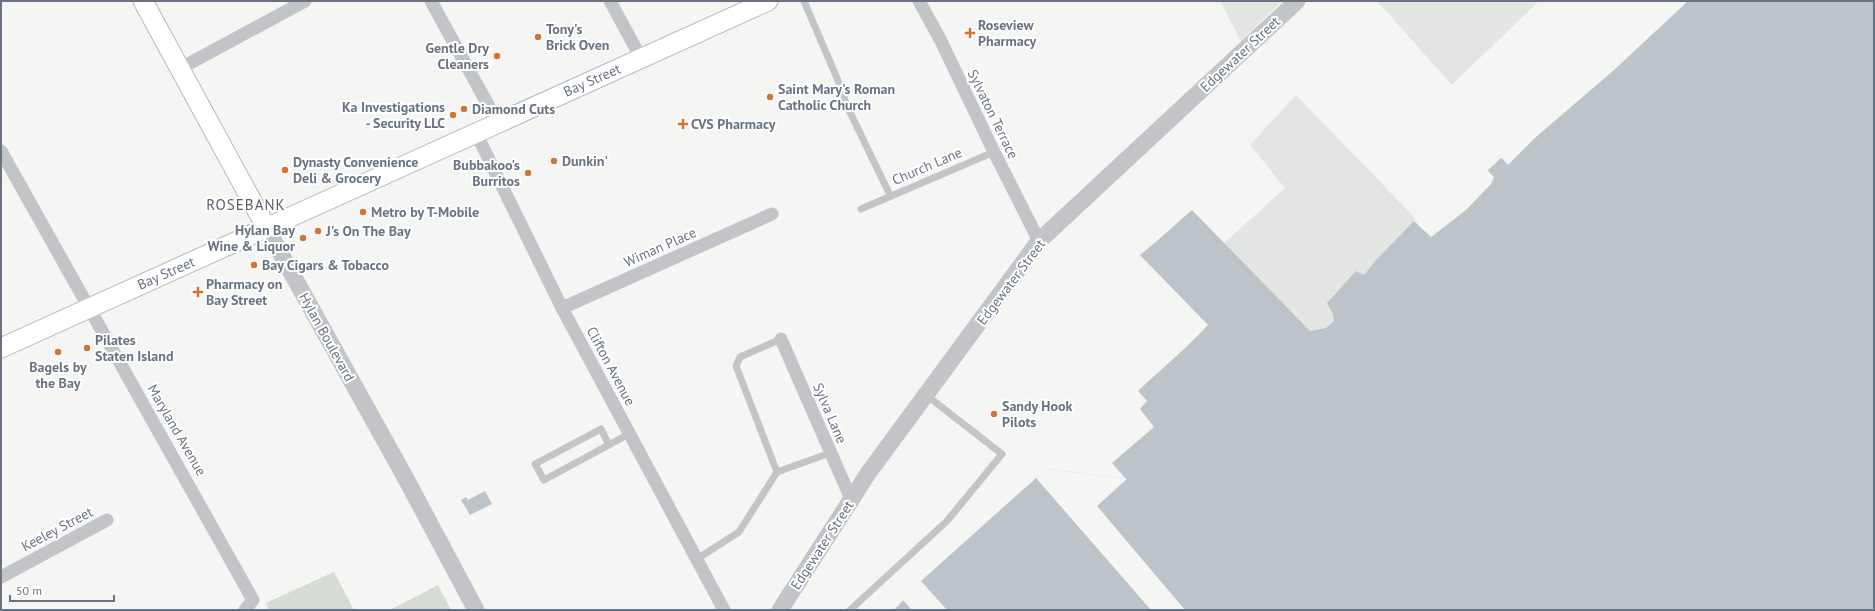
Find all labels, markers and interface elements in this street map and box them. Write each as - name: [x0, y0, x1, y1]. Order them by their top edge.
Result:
- street label: Edgewater Street: [1196, 12, 1284, 96]
- place label: Roseview Pharmacy: [978, 16, 1037, 50]
- place label: Tony's Brick Oven: [546, 20, 609, 54]
- marker: Roseview Pharmacy: [965, 28, 975, 38]
- marker: Tony's Brick Oven: [533, 32, 543, 42]
- place label: Gentle Dry Cleaners: [425, 39, 489, 73]
- marker: Gentle Dry Cleaners: [492, 51, 502, 61]
- street label: Bay Street: [561, 59, 624, 101]
- street label: Sylvaton Terrace: [964, 66, 1022, 162]
- place label: Saint Mary's Roman Catholic Church: [778, 80, 895, 114]
- marker: Saint Mary's Roman Catholic Church: [765, 92, 775, 102]
- place label: Ka Investigations - Security LLC: [342, 98, 445, 132]
- place label: Diamond Cuts: [472, 100, 555, 118]
- marker: Diamond Cuts: [459, 104, 469, 114]
- marker: Ka Investigations - Security LLC: [448, 110, 458, 120]
- place label: CVS Pharmacy: [691, 115, 776, 133]
- marker: CVS Pharmacy: [678, 119, 688, 129]
- street label: Church Lane: [889, 143, 965, 189]
- place label: Dunkin': [562, 152, 608, 170]
- place label: Dynasty Convenience Deli & Grocery: [293, 153, 418, 187]
- place label: Bubbakoo's Burritos: [453, 156, 520, 190]
- marker: Dunkin': [549, 156, 559, 166]
- marker: Dynasty Convenience Deli & Grocery: [280, 165, 290, 175]
- marker: Bubbakoo's Burritos: [523, 168, 533, 178]
- district label: ROSEBANK: [206, 195, 286, 214]
- place label: Metro by T-Mobile: [371, 203, 479, 221]
- marker: Metro by T-Mobile: [358, 207, 368, 217]
- place label: Hylan Bay Wine & Liquor: [208, 221, 295, 255]
- place label: J's On The Bay: [325, 222, 411, 240]
- street label: Wiman Place: [621, 223, 699, 271]
- marker: J's On The Bay: [313, 226, 323, 236]
- marker: Hylan Bay Wine & Liquor: [298, 233, 308, 243]
- street label: Edgewater Street: [973, 235, 1049, 328]
- street label: Bay Street: [135, 252, 198, 294]
- place label: Bay Cigars & Tobacco: [262, 256, 389, 274]
- marker: Bay Cigars & Tobacco: [249, 260, 259, 270]
- place label: Pharmacy on Bay Street: [206, 275, 282, 309]
- marker: Pharmacy on Bay Street: [193, 287, 203, 297]
- street label: Hylan Boulevard: [295, 290, 359, 384]
- street label: Clifton Avenue: [583, 323, 639, 409]
- place label: Pilates Staten Island: [95, 331, 173, 365]
- marker: Pilates Staten Island: [82, 343, 92, 353]
- marker: Bagels by the Bay: [53, 347, 63, 357]
- place label: Bagels by the Bay: [29, 358, 87, 392]
- street label: Sylva Lane: [809, 380, 851, 446]
- street label: Maryland Avenue: [144, 381, 210, 479]
- place label: Sandy Hook Pilots: [1002, 397, 1072, 431]
- marker: Sandy Hook Pilots: [989, 409, 999, 419]
- street label: Edgewater Street: [786, 497, 858, 593]
- street label: Keeley Street: [18, 503, 96, 555]
- scale bar: [10, 577, 114, 603]
- text: 50 m: [16, 583, 42, 598]

